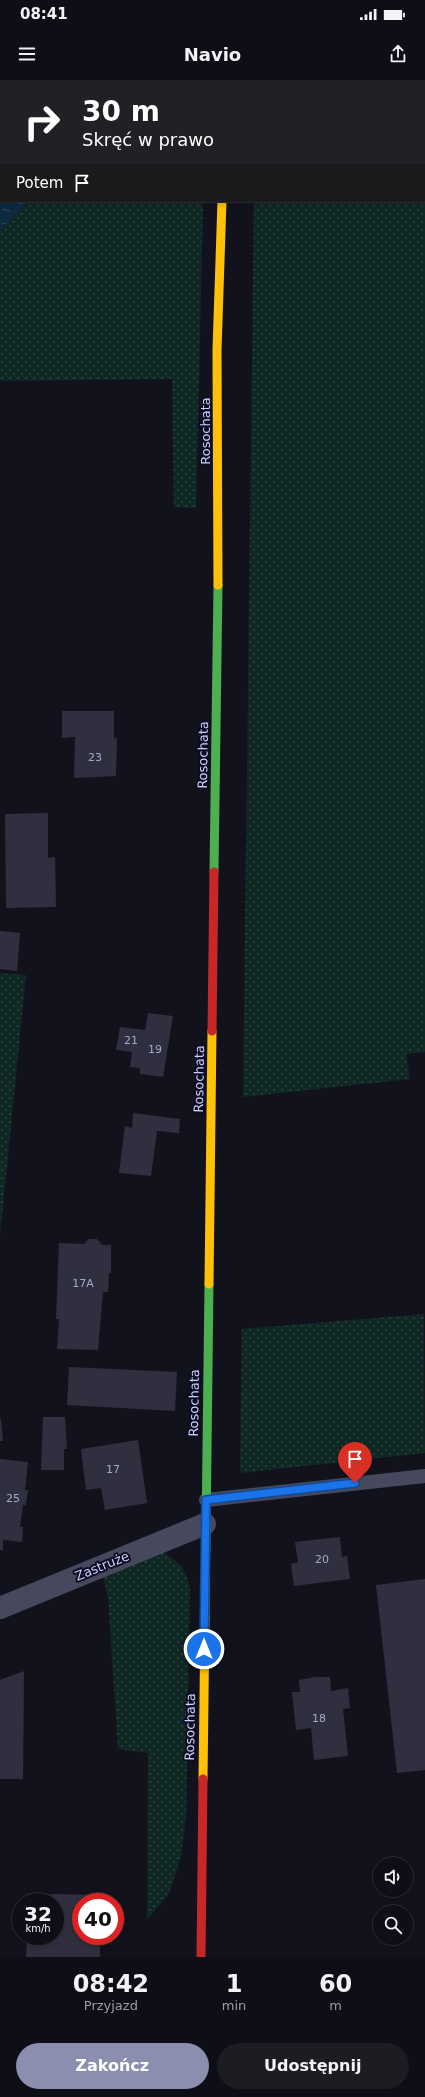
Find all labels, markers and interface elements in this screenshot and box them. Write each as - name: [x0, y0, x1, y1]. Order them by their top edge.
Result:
- text: 08:41: [20, 5, 68, 23]
- icon: menu: [16, 43, 38, 65]
- icon: share: [387, 43, 409, 65]
- text: Navio: [184, 44, 241, 65]
- text: 30 m: [82, 95, 160, 128]
- icon: right: [16, 96, 68, 148]
- text: Skręć w prawo: [82, 129, 214, 150]
- icon: arrive: [71, 172, 93, 194]
- text: Potem: [16, 174, 63, 192]
- street label: Rosochata: [198, 397, 213, 465]
- street label: Rosochata: [195, 721, 211, 789]
- house number: 23: [88, 751, 102, 764]
- house number: 21: [124, 1034, 138, 1047]
- house number: 19: [148, 1043, 162, 1056]
- street label: Rosochata: [191, 1045, 207, 1113]
- house number: 17A: [72, 1277, 94, 1290]
- street label: Rosochata: [186, 1369, 202, 1437]
- pin: [338, 1442, 372, 1483]
- icon: arrive: [344, 1448, 366, 1470]
- house number: 17: [106, 1463, 120, 1476]
- house number: 25: [6, 1492, 20, 1505]
- street label: Zastruże: [73, 1548, 131, 1584]
- house number: 20: [315, 1553, 329, 1566]
- position arrow: [183, 1628, 225, 1670]
- street label: Rosochata: [182, 1693, 198, 1761]
- house number: 18: [312, 1712, 326, 1725]
- map controls: [373, 1857, 413, 1945]
- button: sound: [373, 1857, 413, 1897]
- speed limit sign: 40: [72, 1893, 124, 1945]
- text: 32: [24, 1902, 52, 1926]
- button: search: [373, 1905, 413, 1945]
- text: km/h: [25, 1923, 51, 1934]
- text: 08:42: [73, 1970, 149, 1998]
- text: 1: [226, 1970, 242, 1998]
- text: 60: [319, 1970, 352, 1998]
- text: Przyjazd: [84, 1998, 138, 2013]
- text: min: [222, 1998, 246, 2013]
- text: m: [329, 1998, 342, 2013]
- button: Zakończ: [16, 2043, 209, 2089]
- button: Udostępnij: [217, 2043, 409, 2089]

